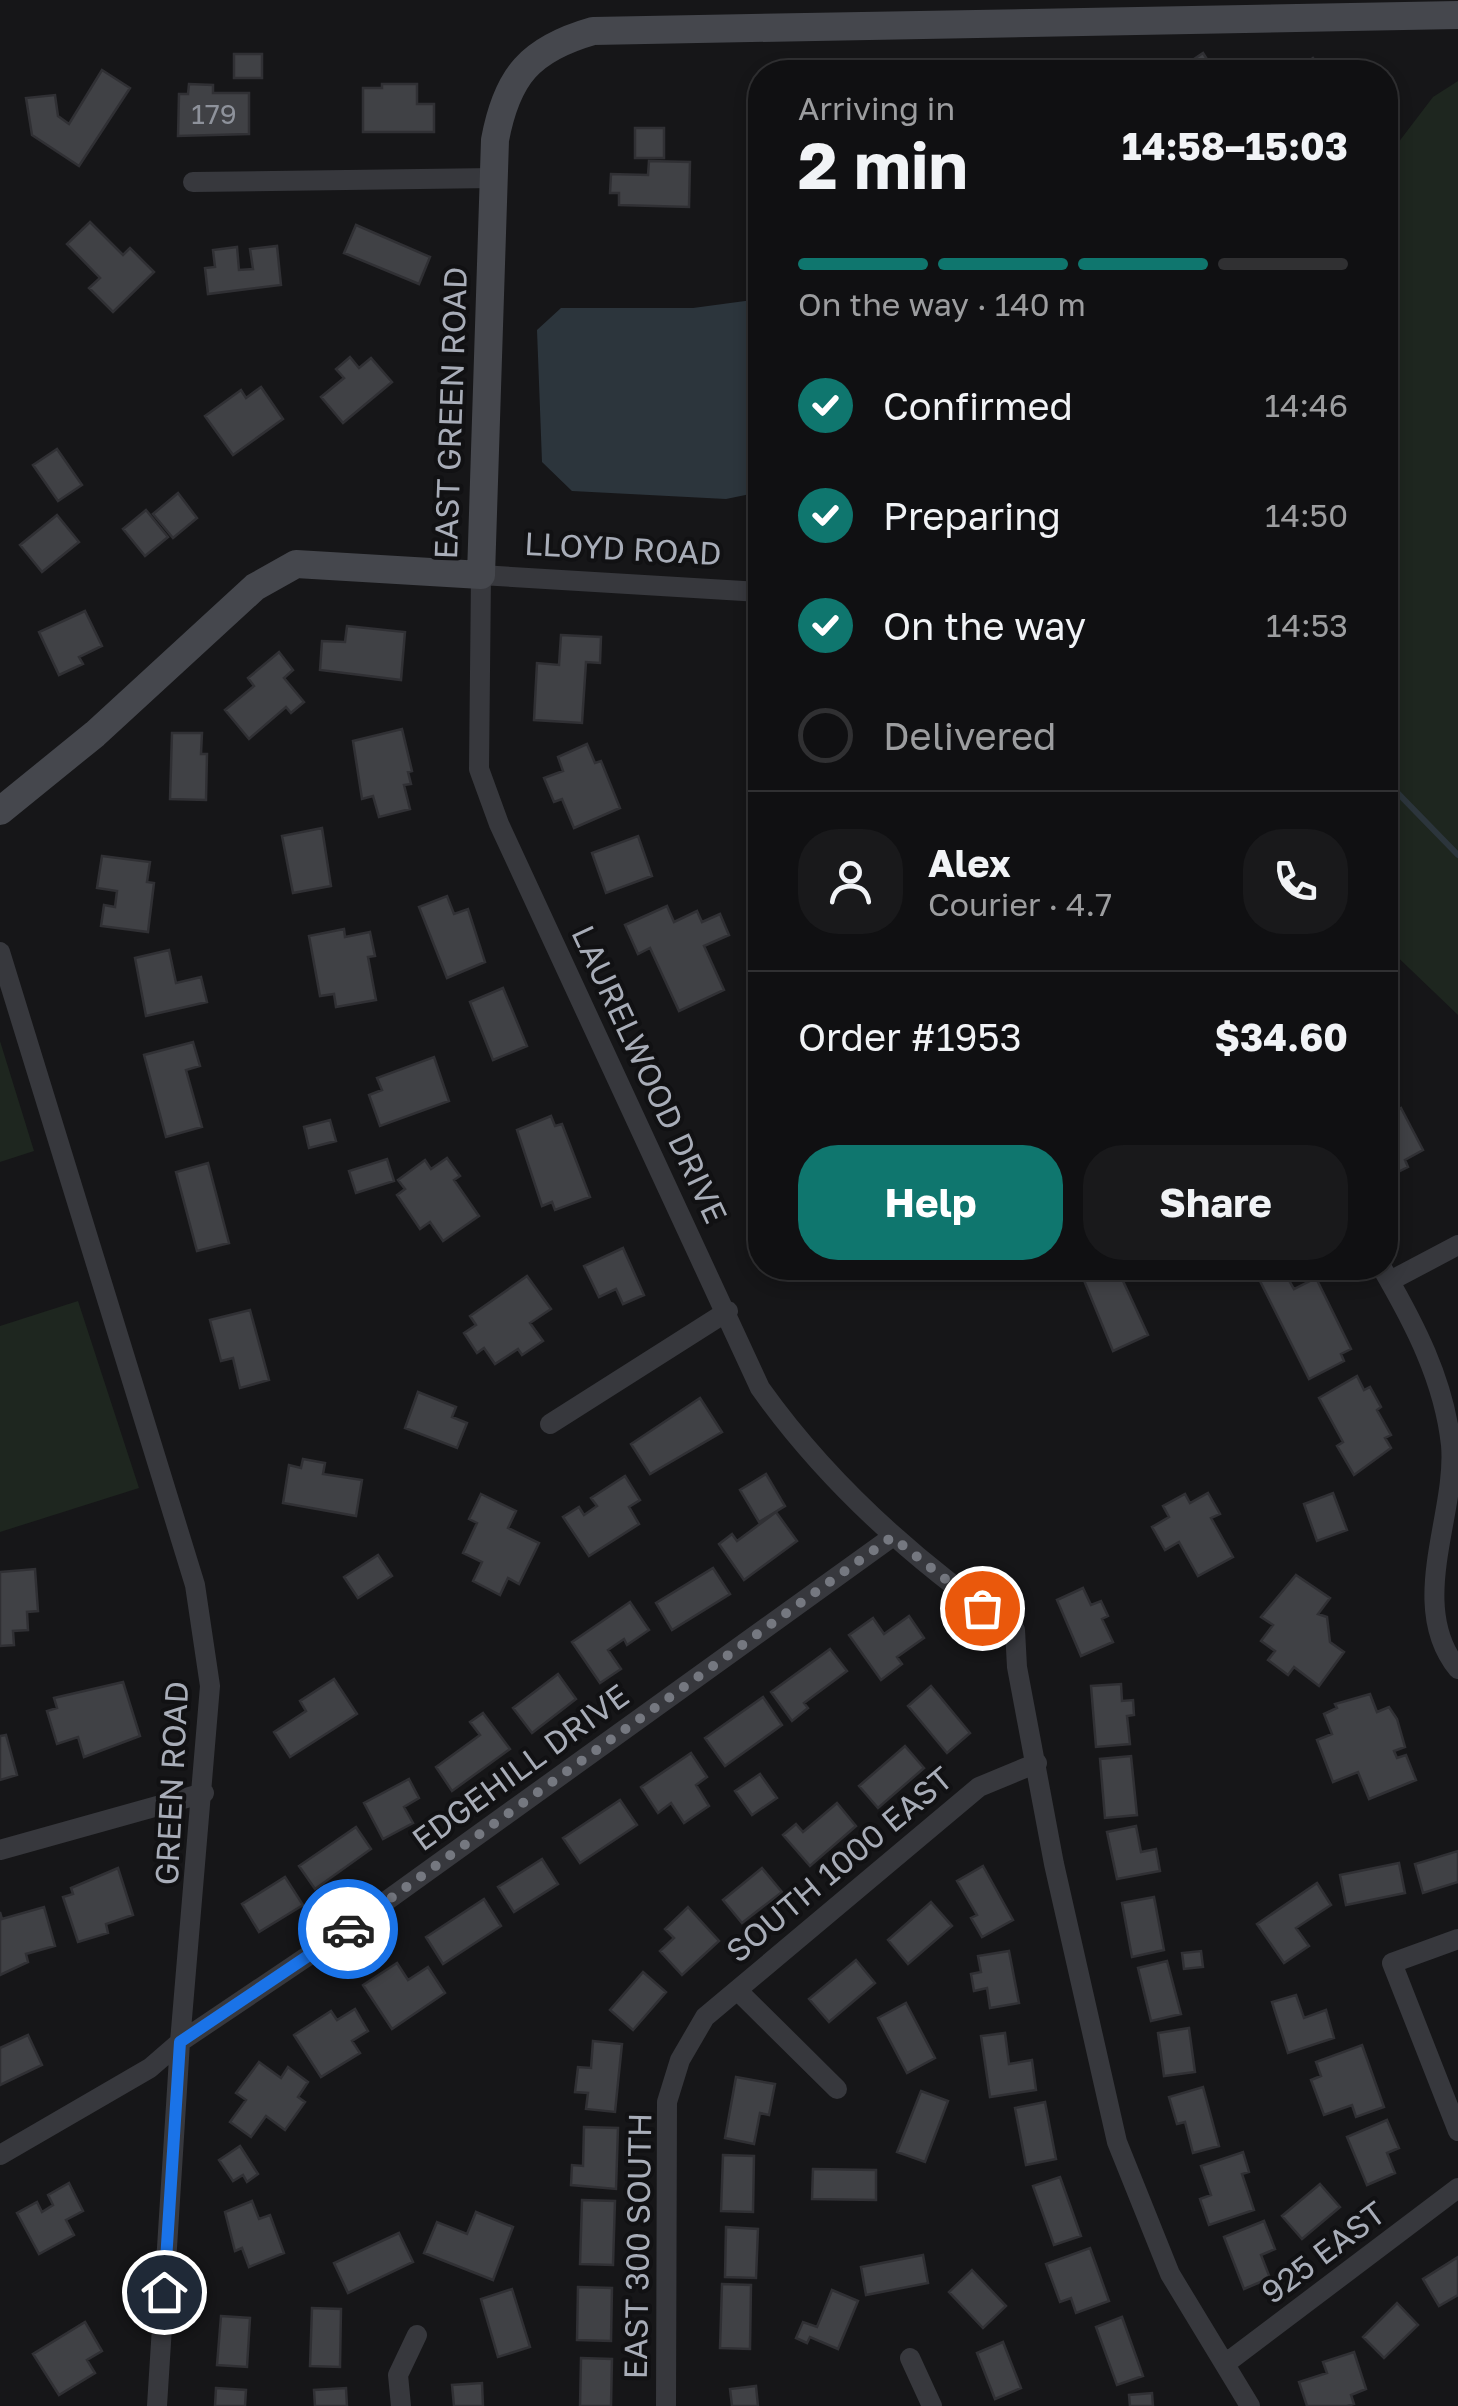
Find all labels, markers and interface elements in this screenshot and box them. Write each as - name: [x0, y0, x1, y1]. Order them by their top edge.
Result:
- text: Arriving in: [798, 89, 955, 127]
- house number: 179: [191, 97, 237, 130]
- text: 14:58–15:03: [1122, 123, 1348, 168]
- text: 2 min: [798, 125, 968, 203]
- street label: EAST GREEN ROAD: [426, 266, 474, 560]
- text: On the way · 140 m: [798, 285, 1086, 323]
- icon: check: [798, 378, 853, 433]
- text: Confirmed: [883, 383, 1073, 428]
- text: 14:46: [1264, 386, 1348, 424]
- icon: check: [798, 488, 853, 543]
- text: Preparing: [883, 493, 1061, 538]
- text: 14:50: [1265, 496, 1348, 534]
- street label: LLOYD ROAD: [523, 524, 723, 572]
- icon: check: [798, 598, 853, 653]
- text: On the way: [883, 603, 1086, 648]
- text: 14:53: [1266, 606, 1348, 644]
- text: Delivered: [883, 713, 1056, 758]
- button: person: [798, 829, 903, 934]
- button: phone: [1243, 829, 1348, 934]
- text: Alex: [928, 840, 1011, 885]
- text: Courier · 4.7: [928, 885, 1112, 923]
- street label: LAURELWOOD DRIVE: [564, 919, 736, 1229]
- text: Order #1953: [798, 1014, 1022, 1059]
- text: $34.60: [1215, 1014, 1348, 1059]
- button: Help: [798, 1145, 1063, 1260]
- button: Share: [1083, 1145, 1348, 1260]
- pin: [940, 1566, 1025, 1651]
- icon: bag: [955, 1581, 1010, 1636]
- street label: EDGEHILL DRIVE: [404, 1676, 636, 1858]
- street label: GREEN ROAD: [147, 1680, 195, 1886]
- street label: SOUTH 1000 EAST: [718, 1758, 960, 1970]
- courier: [298, 1879, 398, 1979]
- icon: car: [321, 1902, 376, 1957]
- street label: EAST 300 SOUTH: [616, 2112, 658, 2380]
- street label: 925 EAST: [1254, 2193, 1393, 2311]
- pin: [122, 2250, 207, 2335]
- icon: home: [137, 2265, 192, 2320]

